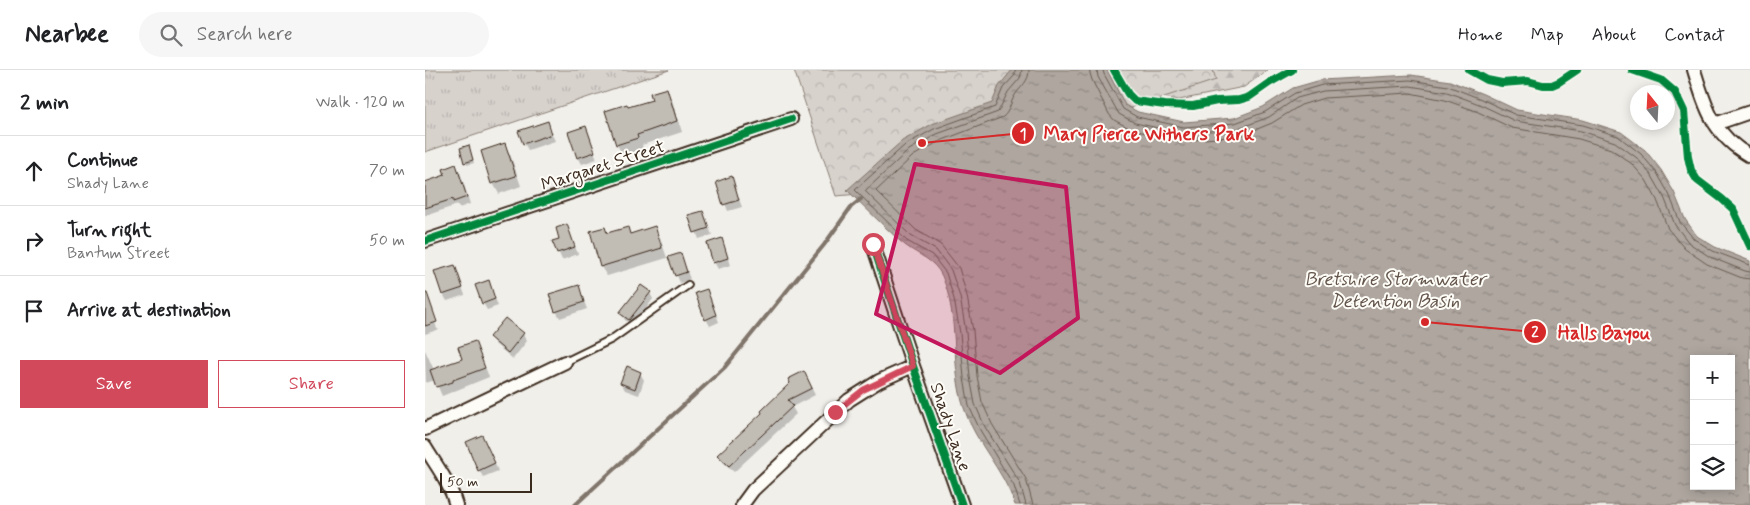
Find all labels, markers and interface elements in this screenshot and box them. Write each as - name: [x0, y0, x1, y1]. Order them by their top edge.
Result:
- search box: [139, 12, 489, 57]
- text: Nearbee: [25, 19, 109, 50]
- icon: search: [157, 21, 185, 49]
- text: Search here: [197, 22, 293, 47]
- text: Home: [1458, 23, 1503, 47]
- text: Map: [1531, 23, 1564, 47]
- text: About: [1592, 23, 1636, 47]
- text: Contact: [1664, 23, 1725, 47]
- north arrow: [1630, 85, 1675, 130]
- text: 2 min: [20, 89, 69, 117]
- text: Walk · 120 m: [316, 92, 405, 113]
- callout: Mary Pierce Withers Park: [1010, 116, 1263, 150]
- text: Mary Pierce Withers Park: [1044, 122, 1255, 147]
- text: 1: [1020, 125, 1026, 145]
- street label: Margaret Street: [538, 135, 668, 198]
- text: Continue: [67, 148, 138, 173]
- icon: ahead: [20, 157, 48, 185]
- text: 70 m: [369, 160, 405, 181]
- text: Shady Lane: [67, 173, 149, 194]
- text: Turn right: [67, 218, 151, 243]
- icon: right: [20, 227, 48, 255]
- text: 50 m: [369, 230, 405, 251]
- route start: [862, 233, 885, 256]
- text: Bantum Street: [67, 243, 170, 264]
- water label: Bretshire Stormwater Detention Basin: [1305, 267, 1489, 314]
- icon: arrive: [20, 297, 48, 325]
- text: Arrive at destination: [67, 298, 231, 323]
- callout: Halls Bayou: [1522, 315, 1661, 349]
- text: Halls Bayou: [1558, 321, 1651, 346]
- text: 2: [1531, 323, 1539, 343]
- map controls: [1690, 355, 1735, 490]
- button: +: [1690, 355, 1735, 400]
- button: Save: [20, 360, 208, 408]
- button: Share: [218, 360, 405, 408]
- street label: Shady Lane: [924, 380, 976, 474]
- button: −: [1690, 400, 1735, 445]
- route end: [824, 401, 847, 424]
- button: layers: [1690, 445, 1735, 490]
- scale bar: [440, 470, 533, 493]
- text: 50 m: [447, 473, 478, 491]

